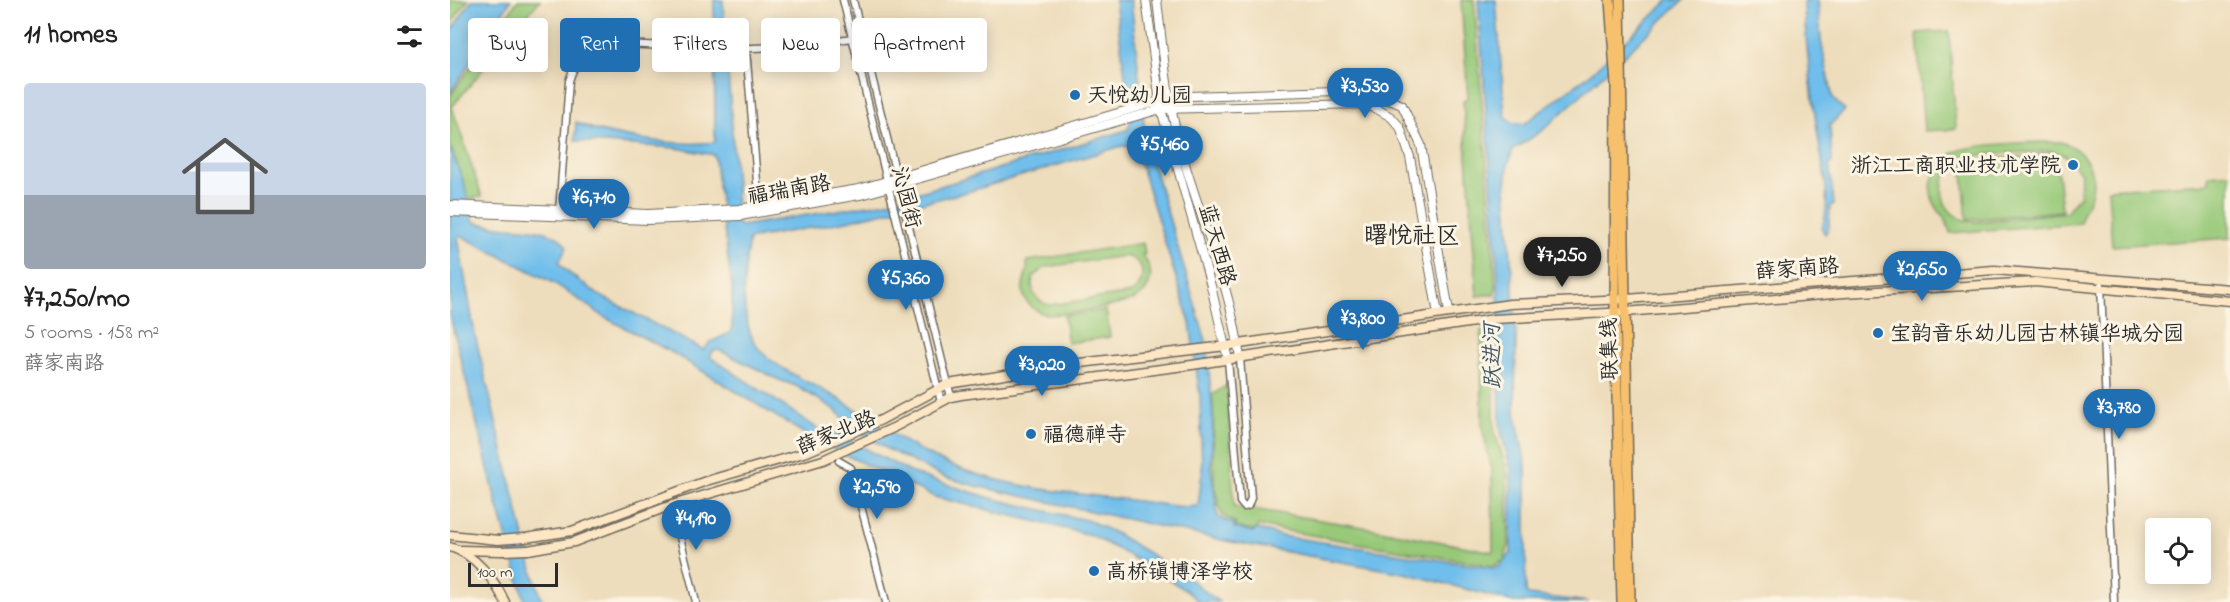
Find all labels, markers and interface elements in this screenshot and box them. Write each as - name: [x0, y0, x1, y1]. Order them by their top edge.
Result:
- text: 11 homes: [24, 17, 118, 55]
- chip: Buy: [468, 18, 548, 72]
- chip: Rent: [560, 18, 640, 72]
- chip: Filters: [652, 18, 749, 72]
- chip: New: [761, 18, 840, 72]
- chip: Apartment: [852, 18, 987, 72]
- icon: filters: [393, 20, 426, 53]
- pin: ¥3,530: [1316, 68, 1414, 119]
- text: ¥3,530: [1341, 73, 1389, 102]
- place label: 天悦幼儿园: [1087, 82, 1192, 112]
- marker: 天悦幼儿园: [1068, 88, 1082, 102]
- icon: home: [171, 122, 279, 230]
- pin: ¥5,460: [1116, 126, 1214, 177]
- text: ¥5,460: [1141, 131, 1189, 160]
- place label: 浙江工商职业技术学院: [1851, 152, 2061, 182]
- marker: 浙江工商职业技术学院: [2066, 158, 2080, 172]
- street label: 沁园街: [883, 163, 927, 232]
- street label: 福瑞南路: [745, 169, 833, 213]
- pin: ¥6,710: [545, 179, 643, 230]
- text: ¥6,710: [572, 184, 616, 213]
- street label: 蓝天西路: [1190, 201, 1242, 290]
- district label: 曙悦社区: [1364, 220, 1460, 255]
- pin: ¥7,250: [1513, 237, 1611, 288]
- text: ¥7,250: [1537, 242, 1587, 271]
- pin: ¥2,650: [1873, 251, 1971, 302]
- street label: 薛家南路: [1754, 252, 1840, 288]
- text: ¥2,650: [1897, 256, 1947, 285]
- pin: ¥5,360: [857, 260, 955, 311]
- text: ¥5,360: [882, 265, 930, 294]
- text: ¥7,250/mo: [24, 281, 130, 319]
- pin: ¥3,800: [1314, 300, 1412, 351]
- text: ¥3,800: [1341, 305, 1385, 334]
- street label: 联集线: [1595, 317, 1627, 381]
- text: 5 rooms · 158 m²: [24, 319, 159, 348]
- water label: 跃进河: [1477, 320, 1511, 389]
- place label: 宝韵音乐幼儿园古林镇华城分园: [1890, 320, 2184, 350]
- marker: 宝韵音乐幼儿园古林镇华城分园: [1871, 326, 1885, 340]
- pin: ¥3,020: [993, 346, 1091, 397]
- text: 薛家南路: [24, 350, 104, 379]
- text: ¥3,020: [1019, 351, 1065, 380]
- pin: ¥3,780: [2070, 389, 2168, 440]
- text: ¥3,780: [2097, 394, 2141, 423]
- street label: 薛家北路: [792, 404, 881, 463]
- place label: 福德禅寺: [1043, 421, 1127, 451]
- marker: 福德禅寺: [1024, 427, 1038, 441]
- pin: ¥2,590: [828, 469, 926, 520]
- text: ¥2,590: [853, 474, 901, 503]
- pin: ¥4,190: [647, 500, 745, 551]
- text: ¥4,190: [676, 505, 716, 534]
- map controls: [2145, 518, 2211, 584]
- button: locate: [2145, 518, 2211, 584]
- place label: 高桥镇博泽学校: [1106, 558, 1253, 588]
- scale bar: [468, 560, 558, 588]
- text: 100 m: [477, 561, 512, 585]
- marker: 高桥镇博泽学校: [1087, 564, 1101, 578]

